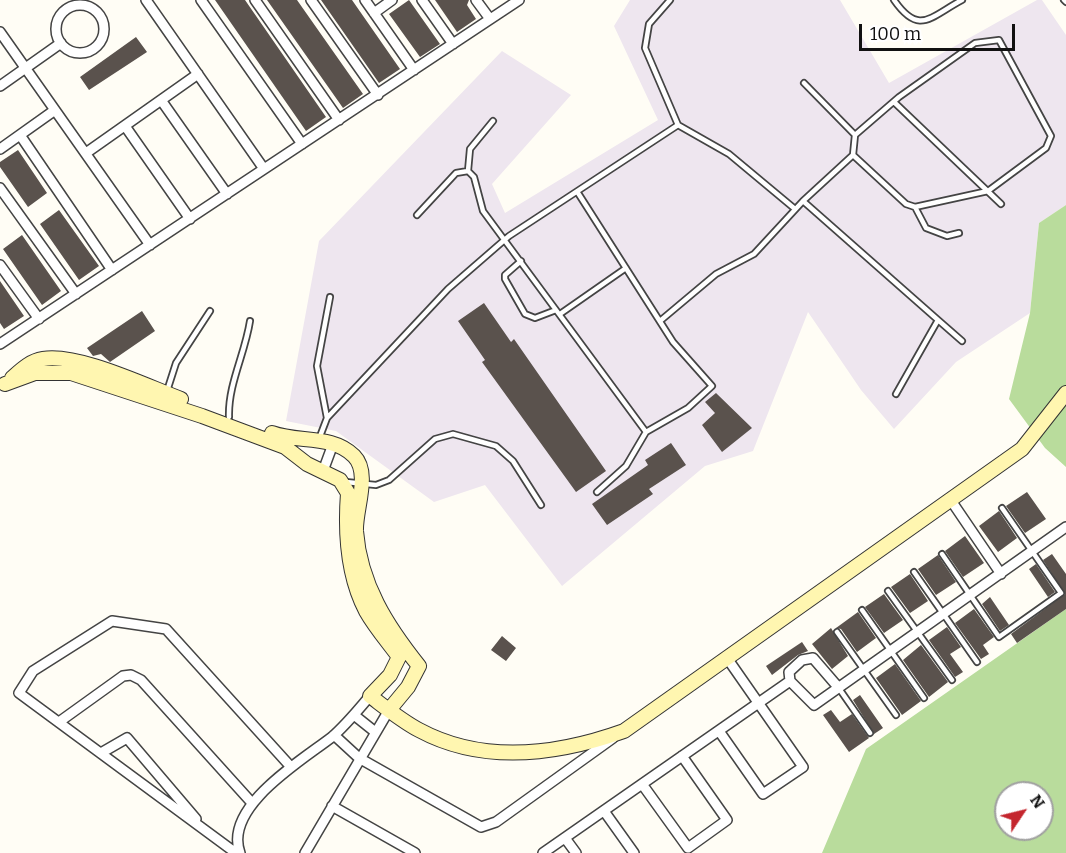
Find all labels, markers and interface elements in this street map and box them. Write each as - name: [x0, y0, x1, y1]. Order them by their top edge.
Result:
- scale bar: [862, 12, 1018, 50]
- text: 100 m: [870, 23, 921, 45]
- north arrow: [994, 781, 1054, 841]
- text: N: [1026, 791, 1049, 812]

